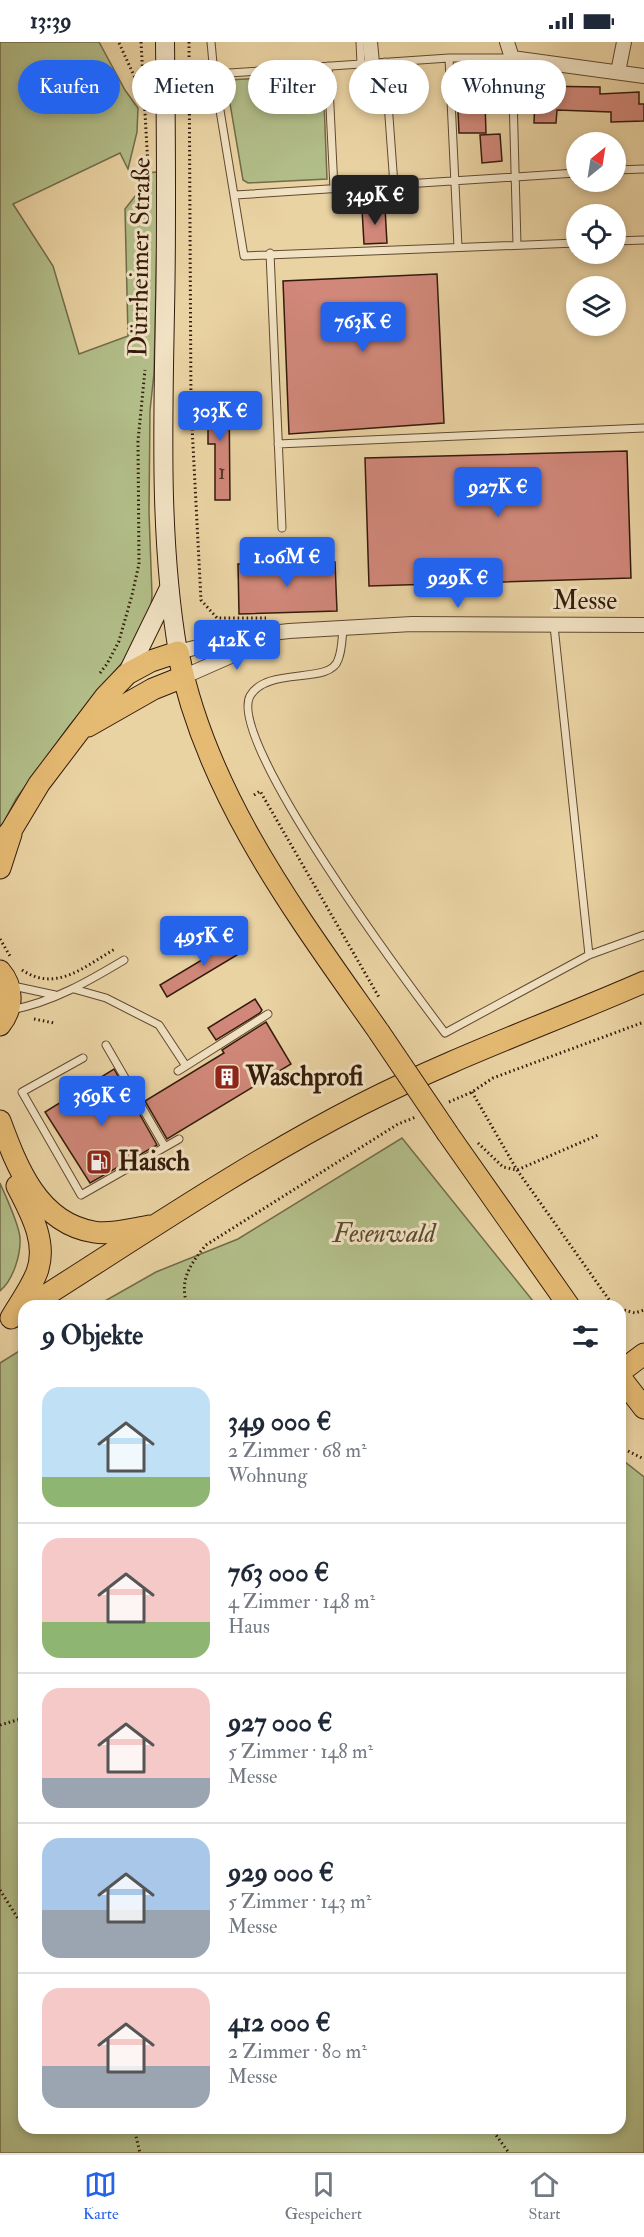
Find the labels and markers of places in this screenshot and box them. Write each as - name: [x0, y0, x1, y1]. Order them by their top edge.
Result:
- pin: 349K €: [326, 175, 424, 226]
- pin: 763K €: [314, 302, 412, 353]
- pin: 303K €: [171, 391, 269, 442]
- pin: 927K €: [449, 467, 547, 518]
- pin: 1.06M €: [232, 537, 342, 588]
- pin: 929K €: [409, 558, 507, 609]
- pin: 412K €: [188, 620, 286, 671]
- pin: 495K €: [155, 916, 253, 967]
- place label: Waschprofi: [245, 1061, 364, 1094]
- building icon: Waschprofi: [212, 1062, 242, 1092]
- pin: 369K €: [53, 1076, 151, 1127]
- place label: Haisch: [118, 1146, 190, 1178]
- fuel station icon: Haisch: [84, 1147, 114, 1177]

